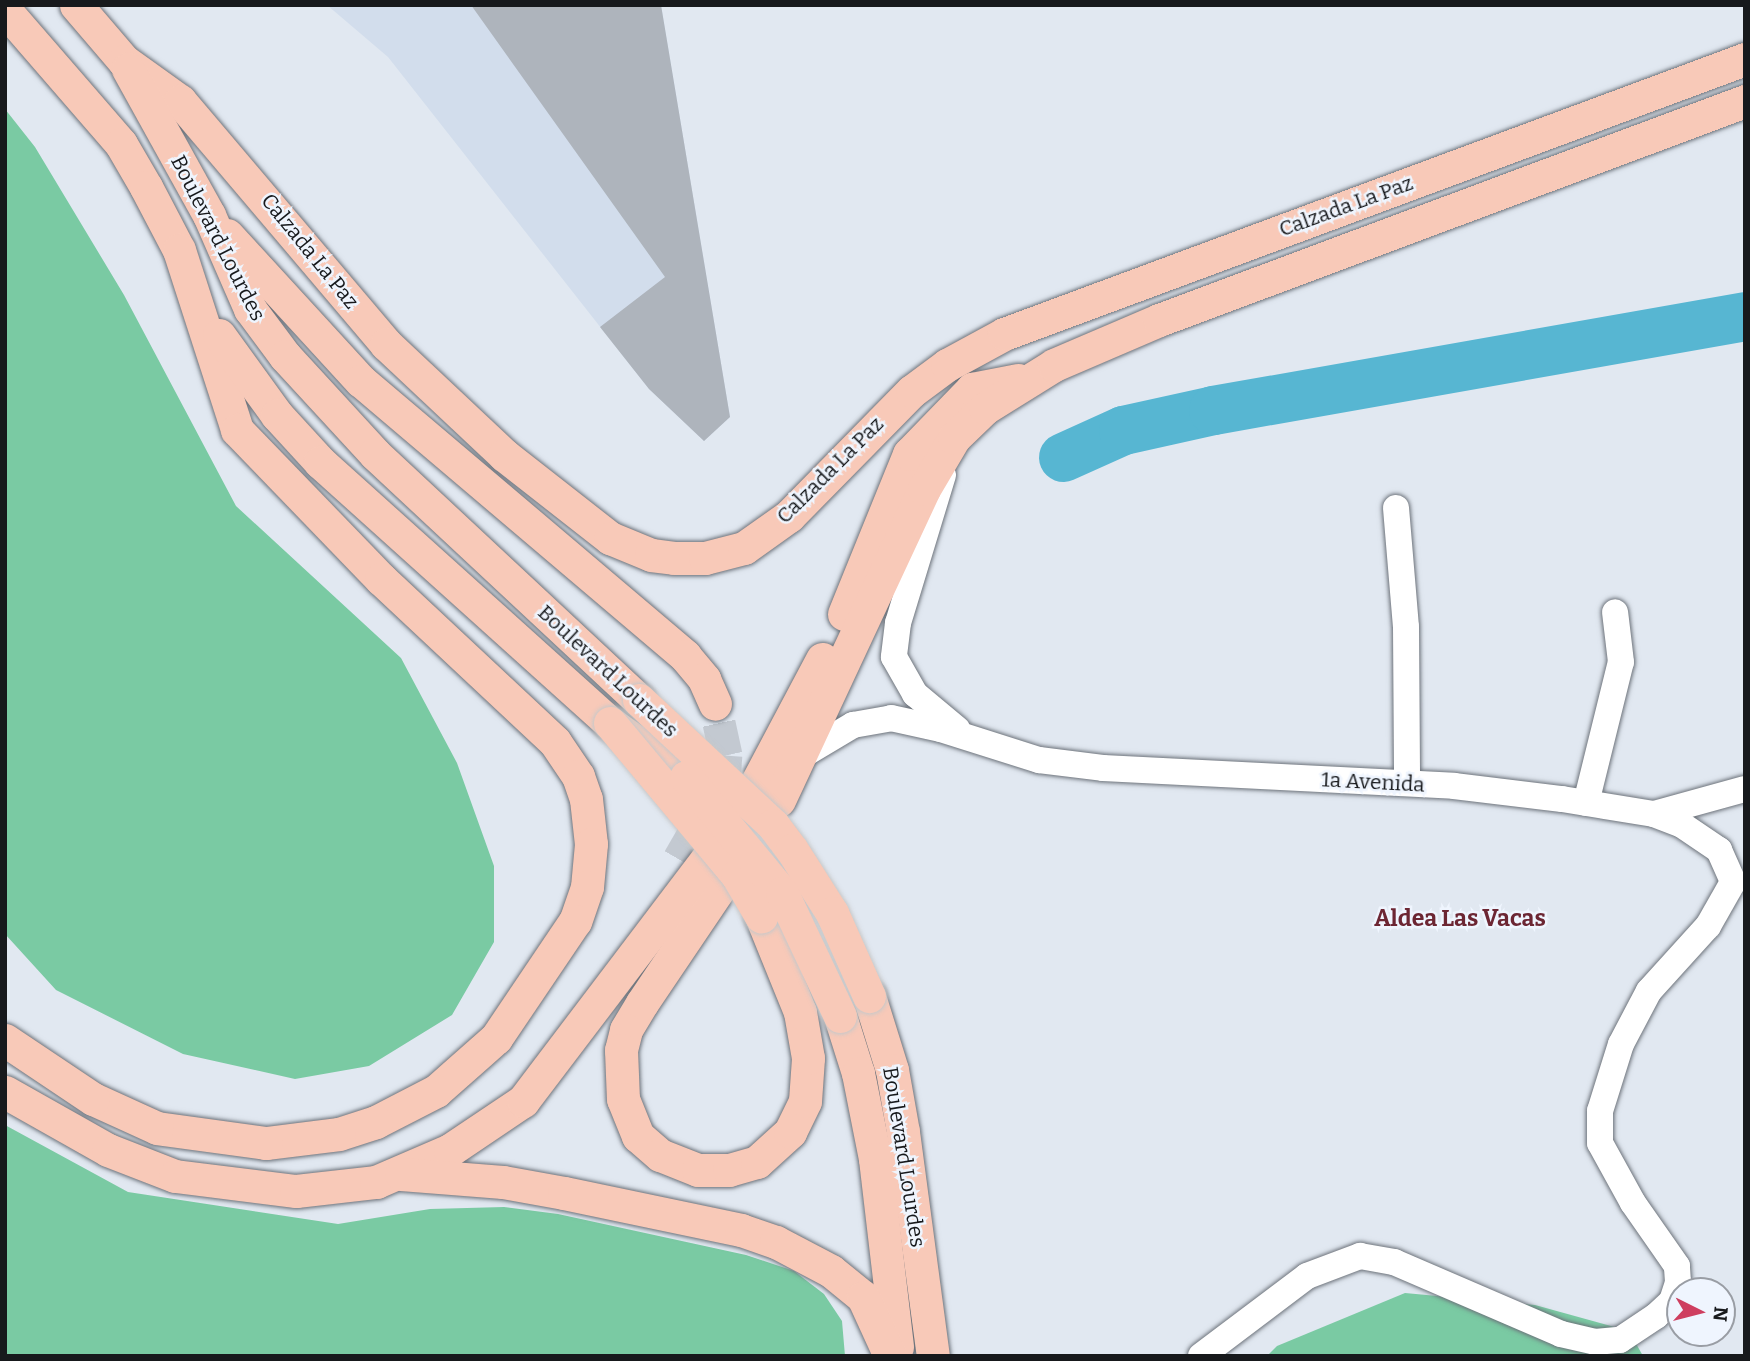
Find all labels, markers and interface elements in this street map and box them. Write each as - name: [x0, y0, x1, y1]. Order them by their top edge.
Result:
- street label: Boulevard Lourdes: [165, 151, 271, 325]
- street label: Calzada La Paz: [1276, 170, 1416, 242]
- street label: Calzada La Paz: [256, 188, 364, 314]
- street label: Calzada La Paz: [771, 411, 889, 529]
- street label: Boulevard Lourdes: [533, 600, 683, 742]
- street label: 1a Avenida: [1321, 767, 1425, 797]
- district label: Aldea Las Vacas: [1374, 904, 1546, 932]
- street label: Boulevard Lourdes: [877, 1065, 931, 1249]
- north arrow: [1666, 1277, 1736, 1347]
- text: N: [1708, 1306, 1733, 1323]

